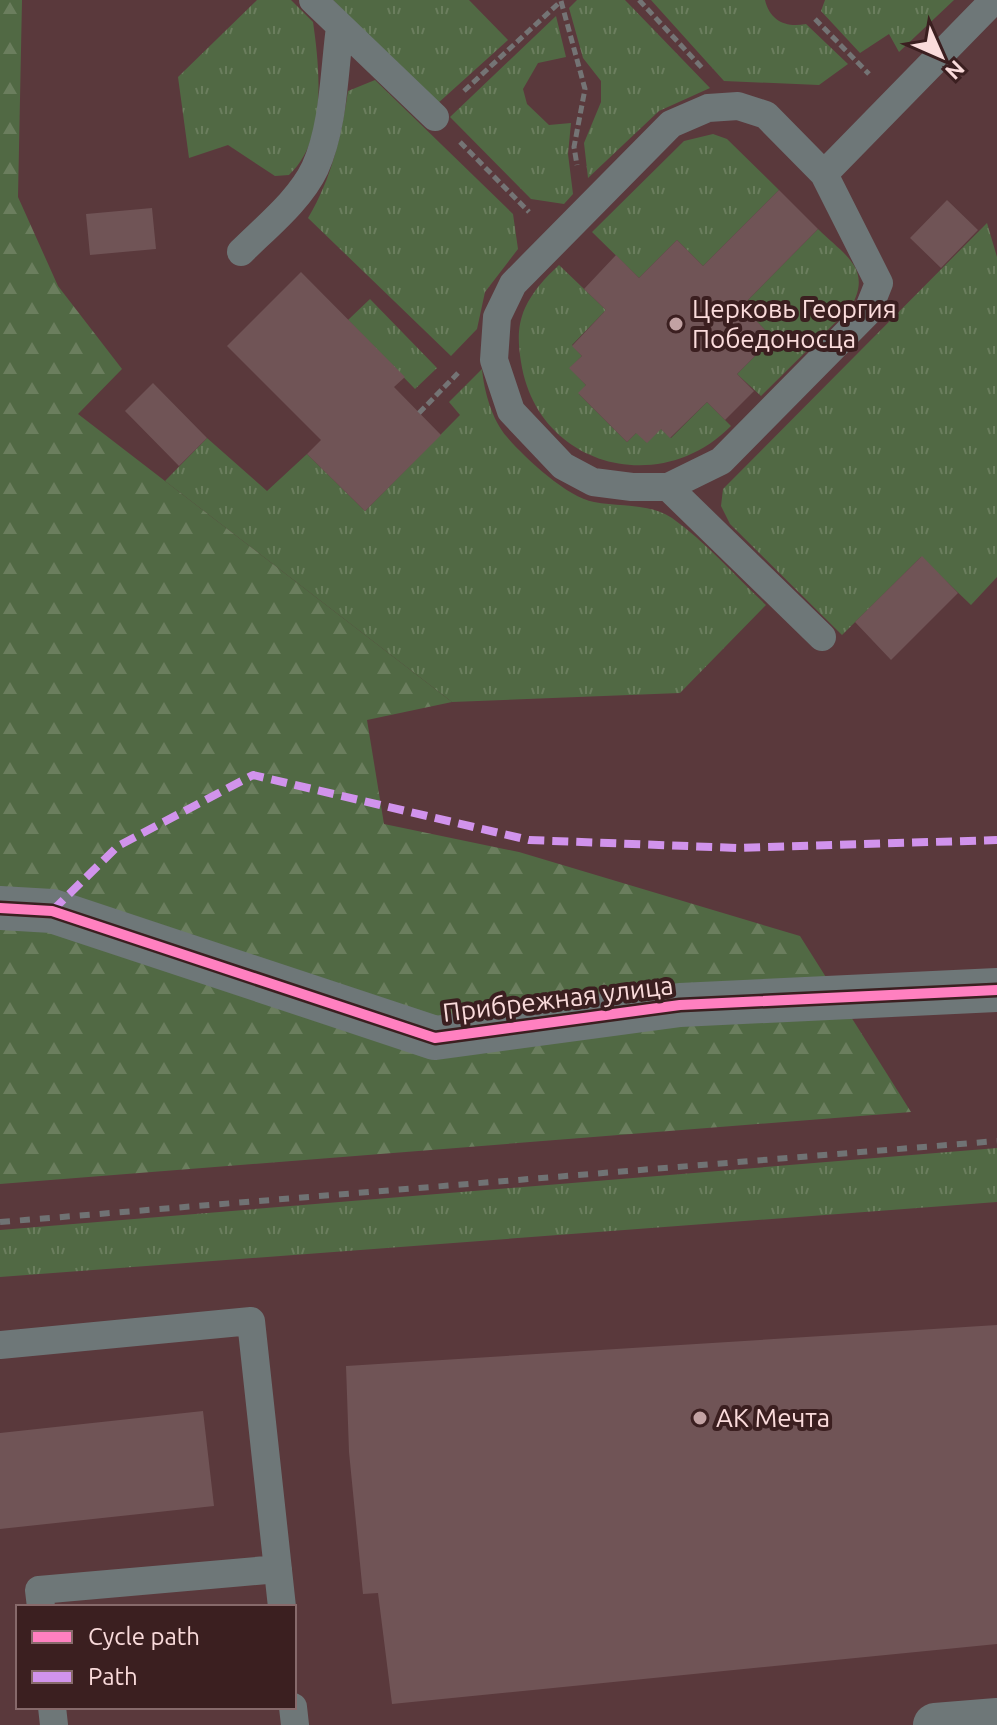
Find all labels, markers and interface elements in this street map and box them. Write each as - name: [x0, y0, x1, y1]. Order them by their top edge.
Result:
- north arrow: [901, 16, 981, 96]
- text: N: [941, 56, 970, 85]
- place label: Церковь Георгия Победоносца: [692, 294, 897, 353]
- marker: Церковь Георгия Победоносца: [667, 315, 685, 333]
- street label: Прибрежная улица: [441, 970, 675, 1027]
- place label: АК Мечта: [716, 1403, 830, 1432]
- marker: АК Мечта: [691, 1409, 709, 1427]
- legend: [16, 1605, 296, 1709]
- text: Cycle path: [88, 1623, 200, 1650]
- text: Path: [88, 1663, 138, 1690]

